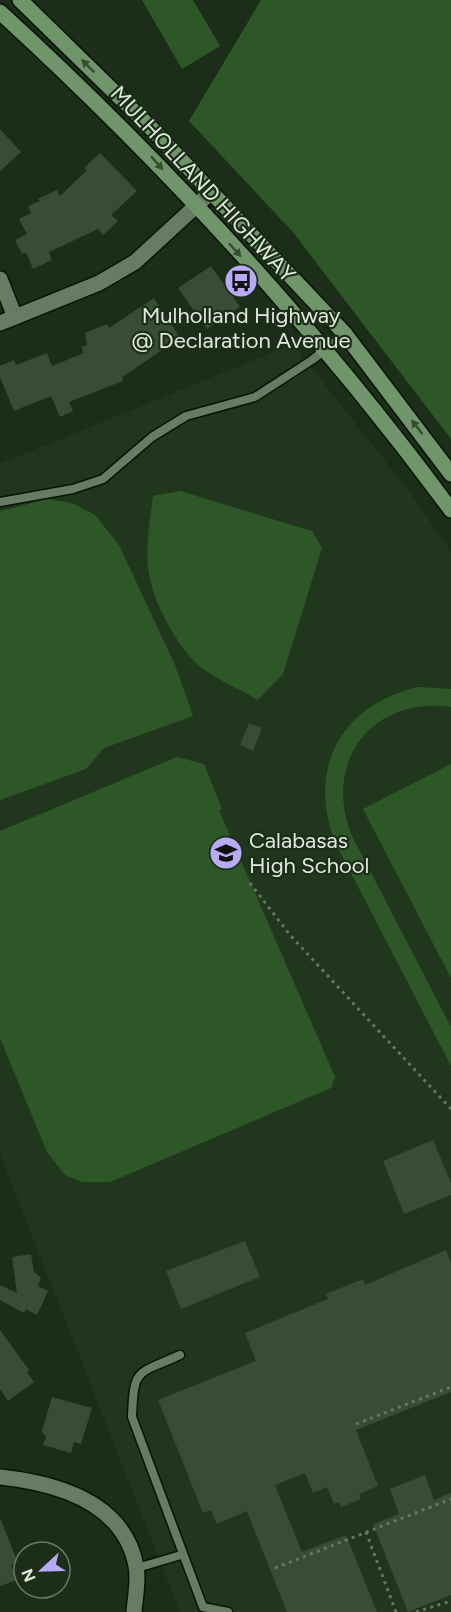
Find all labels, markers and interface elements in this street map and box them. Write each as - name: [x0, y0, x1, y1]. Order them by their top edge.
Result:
- one-way arrow: [81, 59, 95, 73]
- street label: MULHOLLAND HIGHWAY: [105, 80, 302, 288]
- one-way arrow: [150, 156, 164, 171]
- one-way arrow: [228, 243, 242, 258]
- bus stop icon: Mulholland Highway @ Declaration Avenue: [223, 263, 259, 299]
- place label: Mulholland Highway @ Declaration Avenue: [131, 302, 351, 354]
- one-way arrow: [411, 419, 423, 434]
- place label: Calabasas High School: [249, 827, 369, 879]
- school or university icon: Calabasas High School: [208, 835, 244, 871]
- north arrow: [12, 1540, 72, 1600]
- text: N: [17, 1566, 40, 1585]

